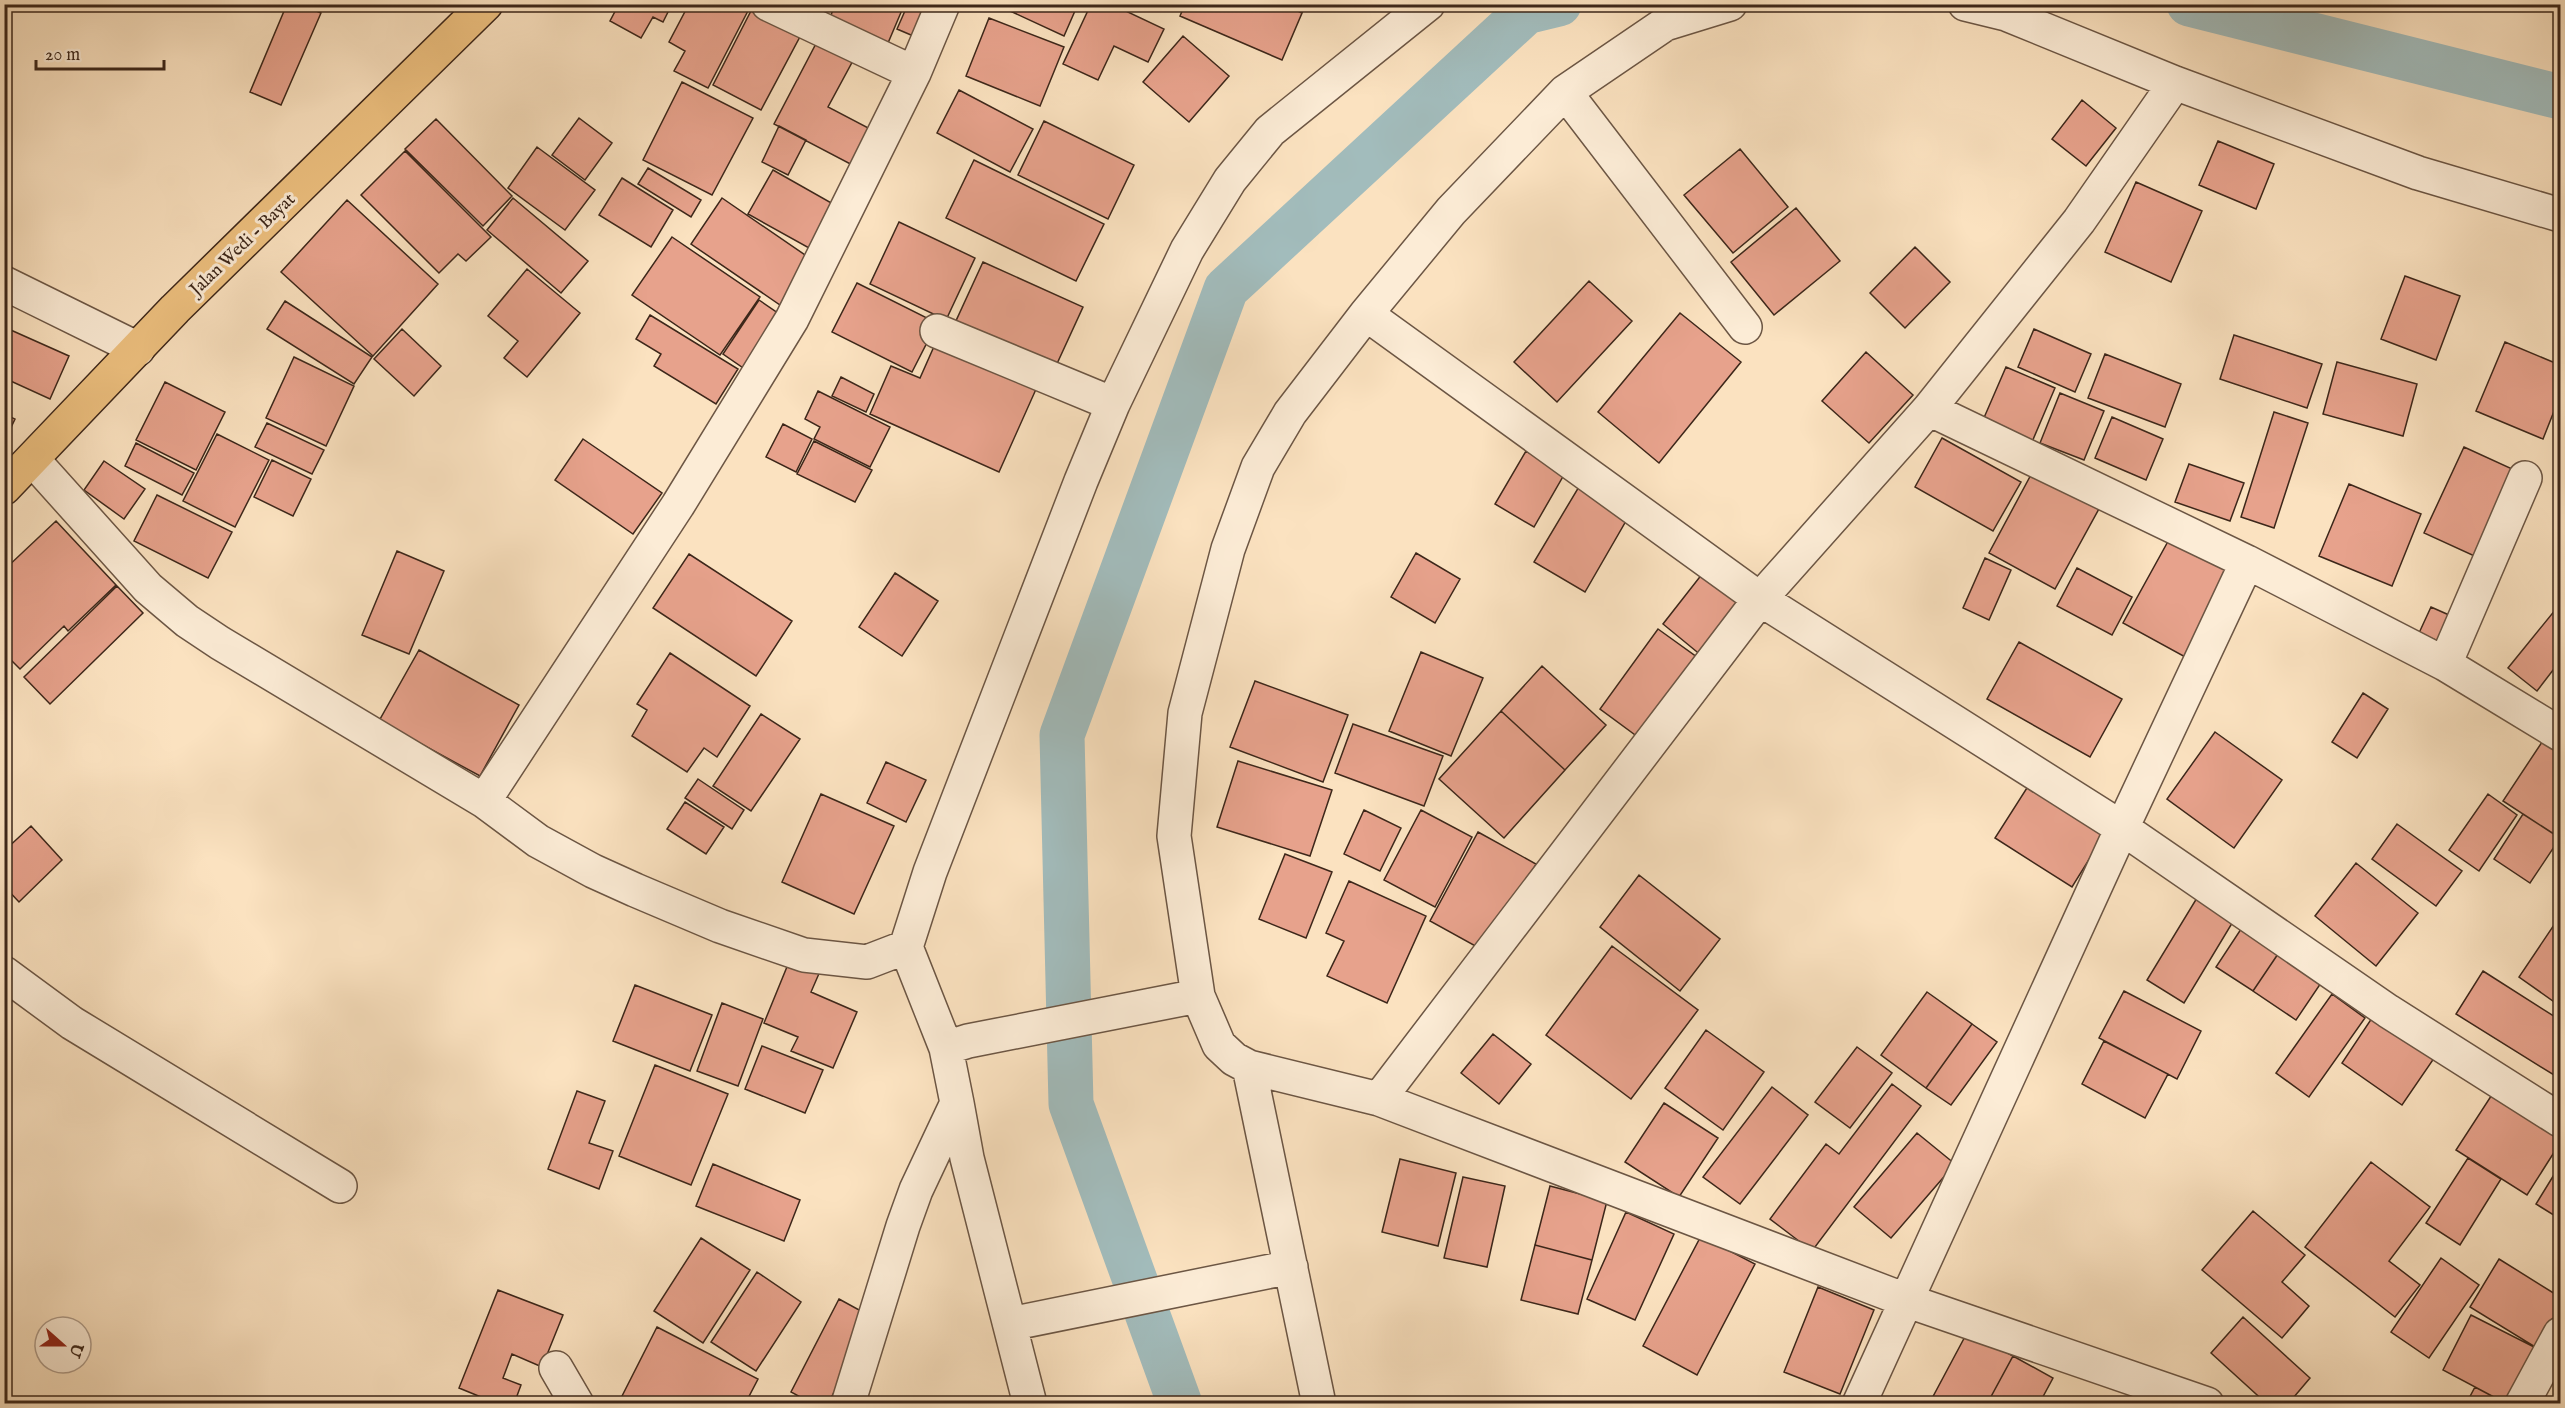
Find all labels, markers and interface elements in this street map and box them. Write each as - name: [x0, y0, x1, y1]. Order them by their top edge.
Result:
- scale bar: [36, 33, 164, 71]
- text: 20 m: [45, 44, 80, 67]
- street label: Jalan Wedi - Bayat: [184, 189, 301, 303]
- north arrow: [33, 1315, 93, 1375]
- text: U: [63, 1339, 87, 1360]

